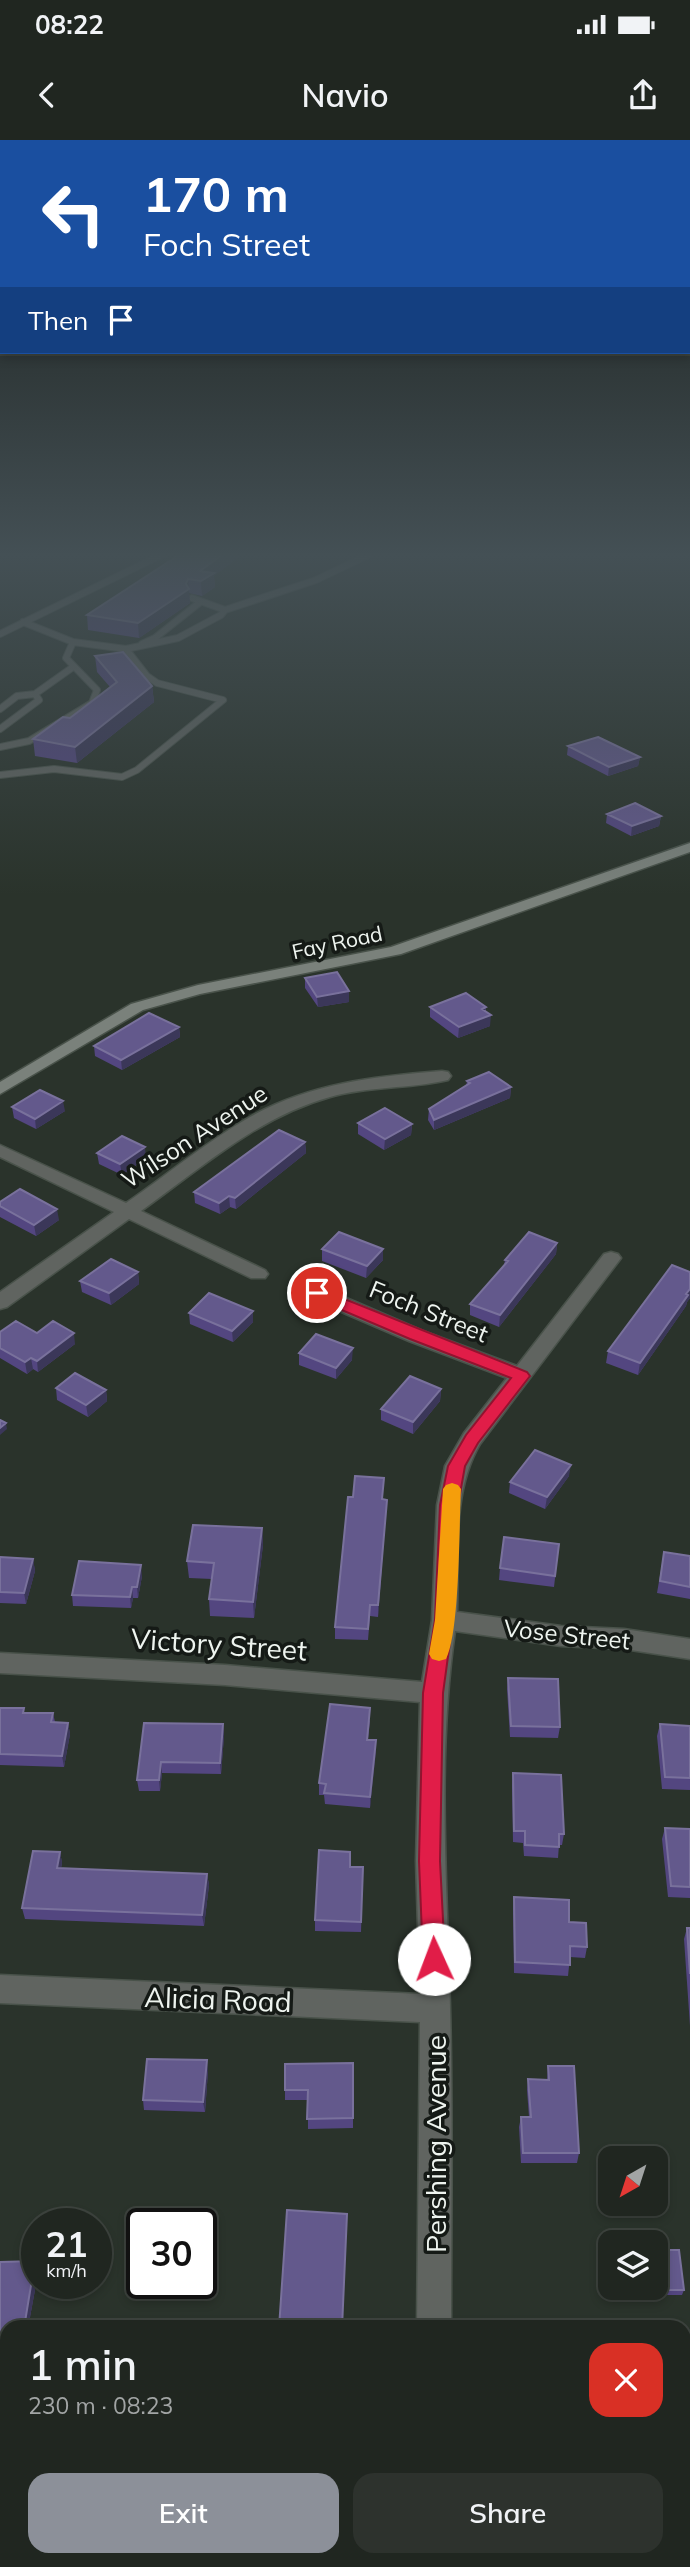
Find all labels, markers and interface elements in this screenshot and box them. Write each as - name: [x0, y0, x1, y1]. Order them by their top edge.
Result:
- text: 08:22: [35, 8, 104, 41]
- text: Navio: [301, 75, 389, 115]
- icon: back: [28, 76, 66, 114]
- icon: share: [624, 76, 662, 114]
- text: 170 m: [143, 163, 289, 224]
- icon: left: [28, 168, 119, 259]
- text: Foch Street: [143, 224, 310, 264]
- icon: arrive: [102, 301, 140, 339]
- text: Then: [28, 304, 88, 337]
- street label: Fay Road: [289, 920, 385, 964]
- street label: Wilson Avenue: [116, 1078, 272, 1194]
- pin: [287, 1263, 347, 1323]
- icon: arrive: [298, 1274, 336, 1312]
- street label: Foch Street: [365, 1274, 493, 1348]
- street label: Vose Street: [502, 1612, 632, 1656]
- street label: Victory Street: [130, 1620, 308, 1668]
- position arrow: [397, 1922, 471, 1996]
- street label: Alicia Road: [144, 1979, 292, 2019]
- street label: Pershing Avenue: [418, 2035, 453, 2253]
- north arrow: [598, 2146, 668, 2216]
- map controls: [598, 2146, 668, 2300]
- speed limit sign: 30: [126, 2208, 217, 2299]
- text: 21: [45, 2222, 88, 2266]
- button: layers: [598, 2230, 668, 2300]
- text: km/h: [46, 2259, 87, 2282]
- text: 1 min: [28, 2338, 137, 2391]
- button: close: [589, 2343, 663, 2417]
- text: 230 m · 08:23: [28, 2391, 173, 2420]
- button: Exit: [28, 2473, 339, 2553]
- button: Share: [353, 2473, 663, 2553]

